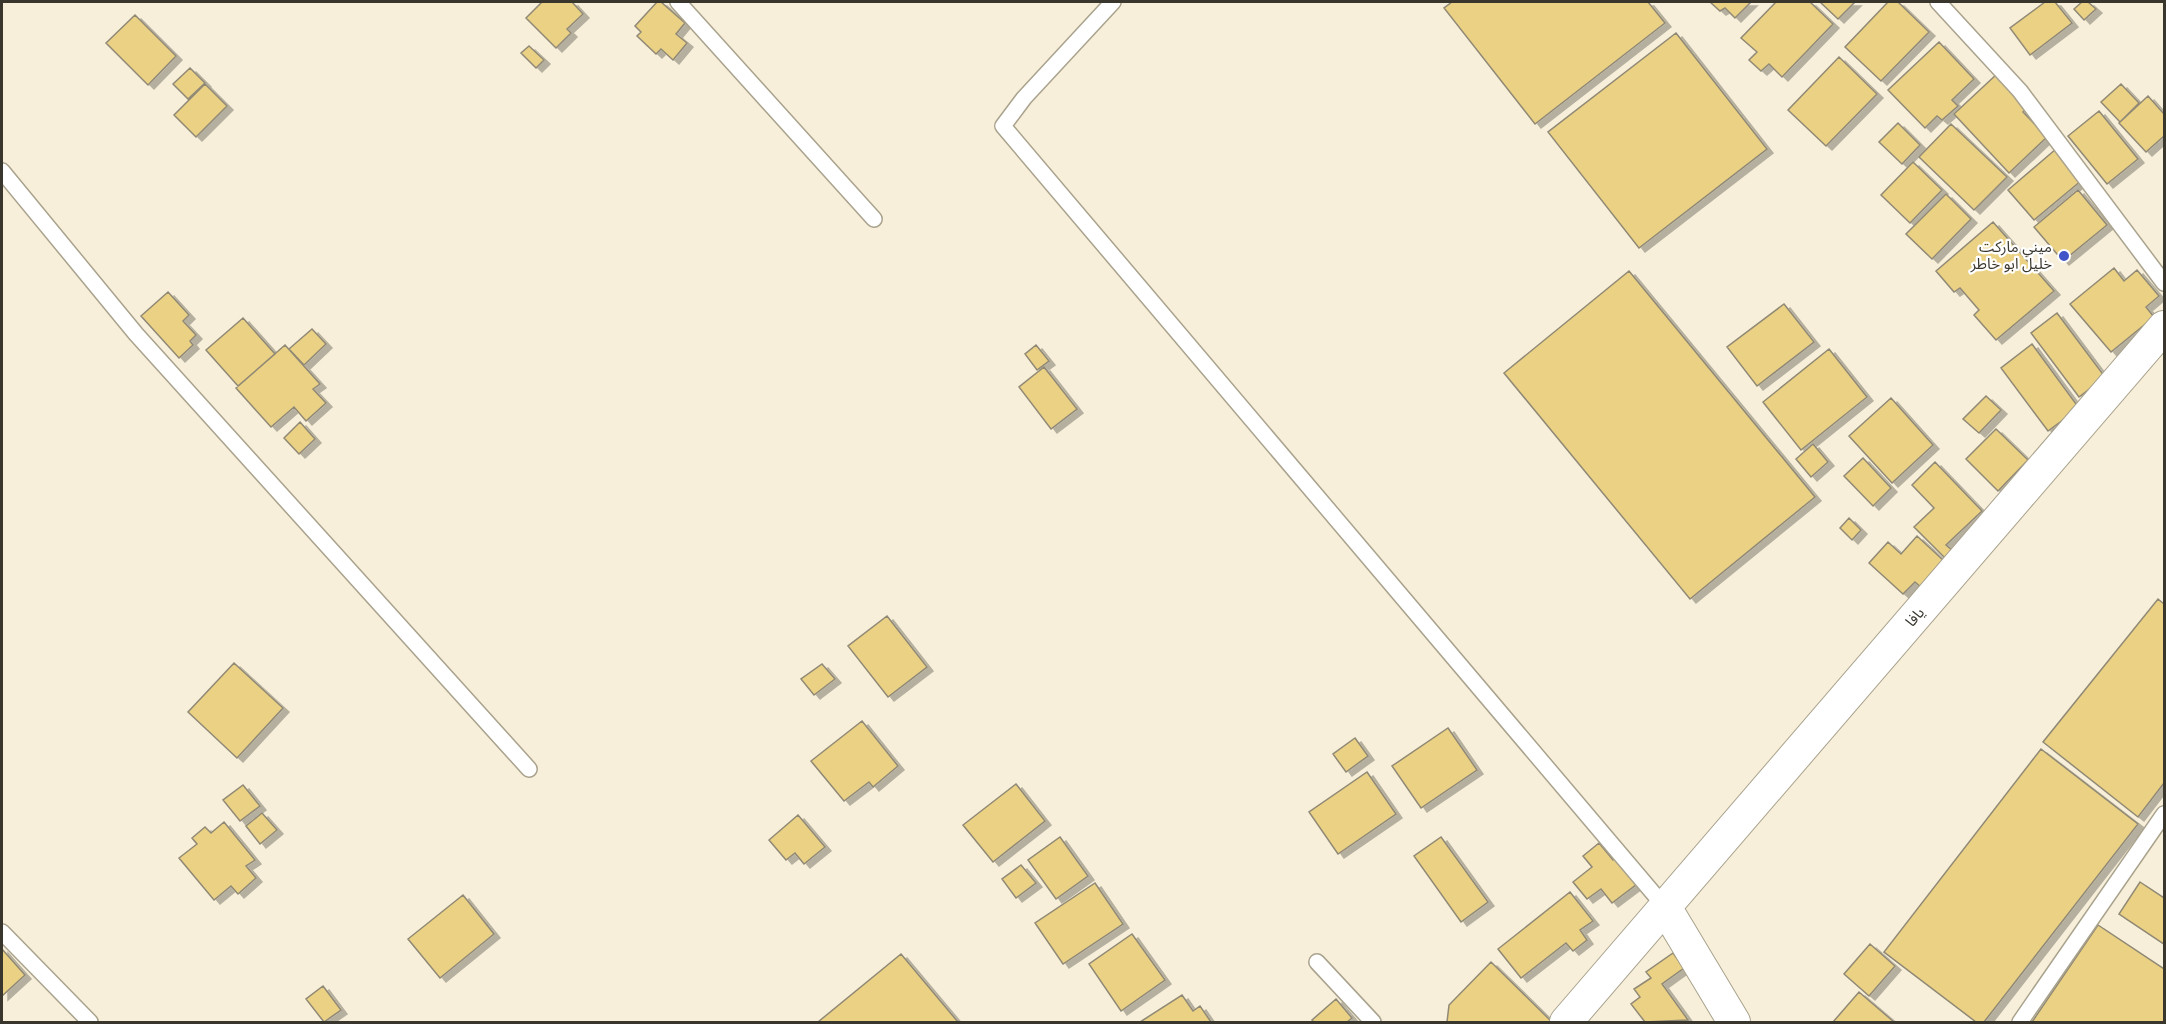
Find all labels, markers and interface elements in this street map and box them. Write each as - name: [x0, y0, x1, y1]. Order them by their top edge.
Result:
- place label: ميني ماركت خليل ابو خاطر: [1970, 236, 2052, 273]
- marker: ميني ماركت خليل ابو خاطر: [2057, 249, 2071, 263]
- street label: يافا: [1900, 602, 1928, 630]

